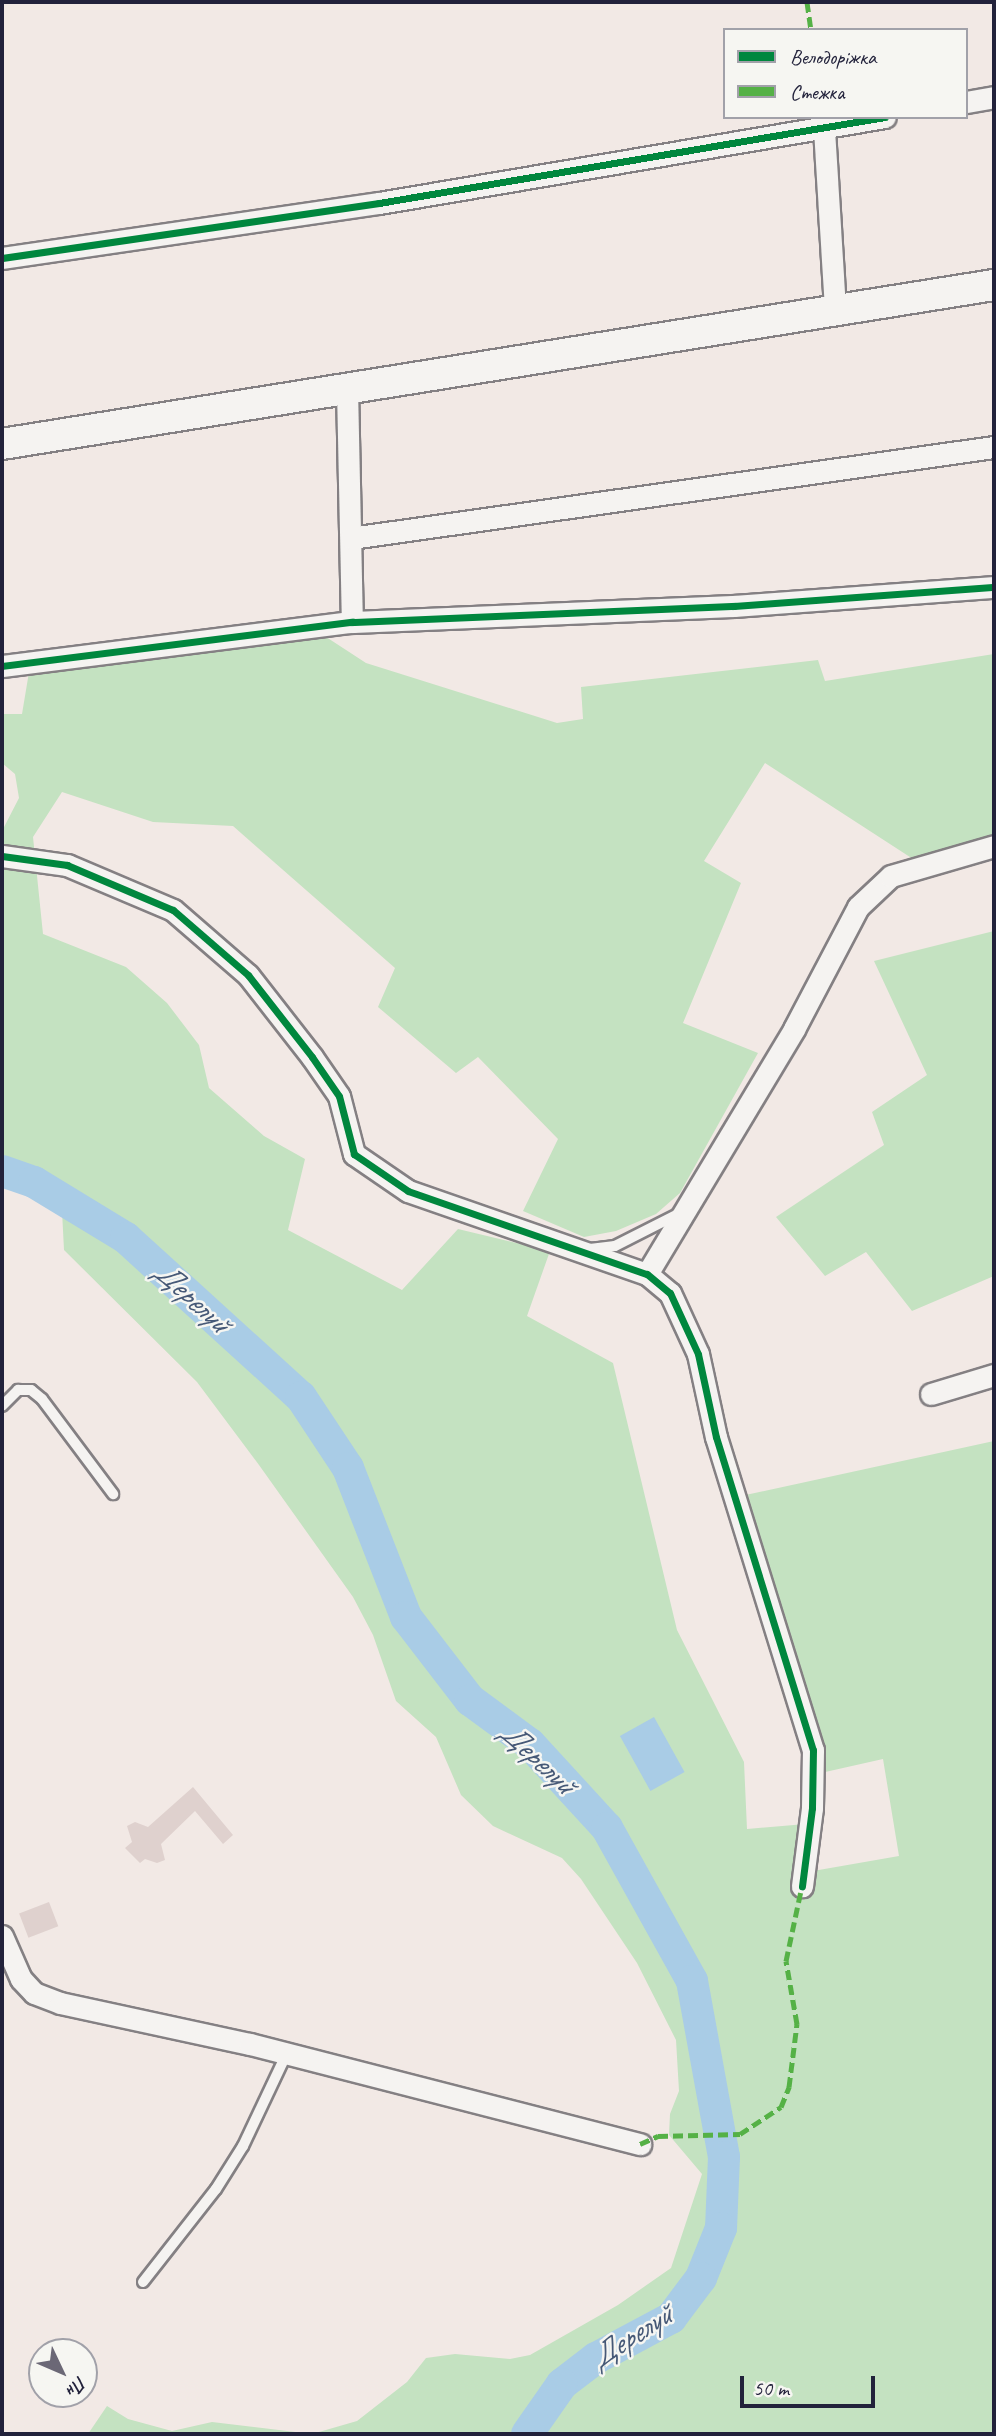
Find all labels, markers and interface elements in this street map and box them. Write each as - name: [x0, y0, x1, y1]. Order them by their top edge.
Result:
- legend: [723, 28, 968, 119]
- text: Велодоріжка: [790, 44, 876, 70]
- text: Стежка: [790, 79, 844, 105]
- water label: Дерелуй: [145, 1253, 237, 1341]
- water label: Дерелуй: [491, 1713, 583, 1803]
- water label: Дерелуй: [583, 2296, 679, 2378]
- north arrow: [28, 2338, 98, 2408]
- scale bar: [744, 2362, 879, 2406]
- text: Пн: [61, 2371, 92, 2402]
- text: 50 m: [753, 2375, 789, 2401]

